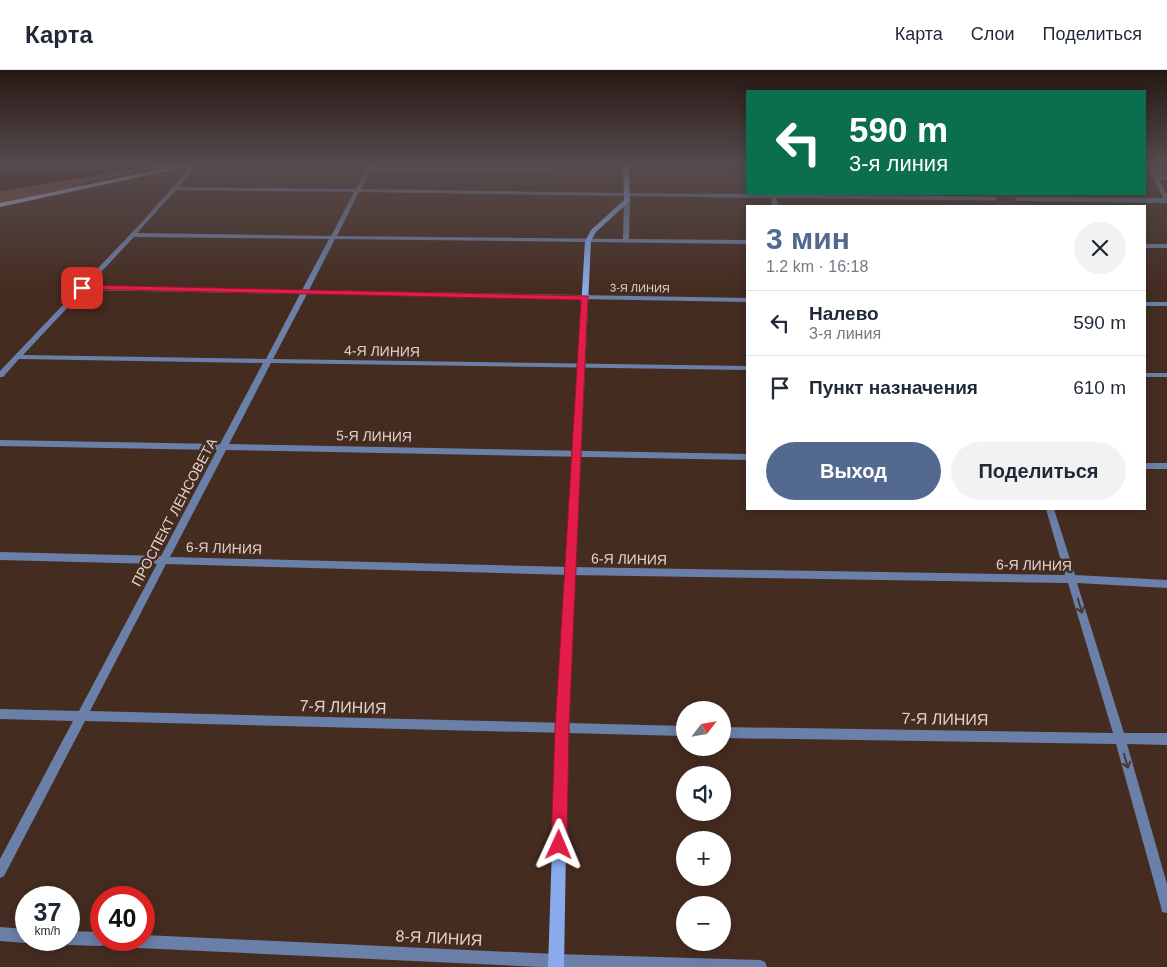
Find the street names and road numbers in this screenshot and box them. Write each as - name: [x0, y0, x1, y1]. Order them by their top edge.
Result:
- street label: 3-Я ЛИНИЯ: [610, 281, 670, 295]
- street label: 4-Я ЛИНИЯ: [344, 342, 420, 360]
- street label: 5-Я ЛИНИЯ: [336, 427, 412, 445]
- street label: ПРОСПЕКТ ЛЕНСОВЕТА: [128, 435, 220, 589]
- street label: 6-Я ЛИНИЯ: [186, 539, 262, 557]
- street label: 6-Я ЛИНИЯ: [591, 550, 667, 568]
- street label: 6-Я ЛИНИЯ: [996, 556, 1072, 574]
- street label: 7-Я ЛИНИЯ: [299, 697, 387, 717]
- street label: 7-Я ЛИНИЯ: [901, 710, 989, 728]
- street label: 8-Я ЛИНИЯ: [395, 927, 483, 949]

